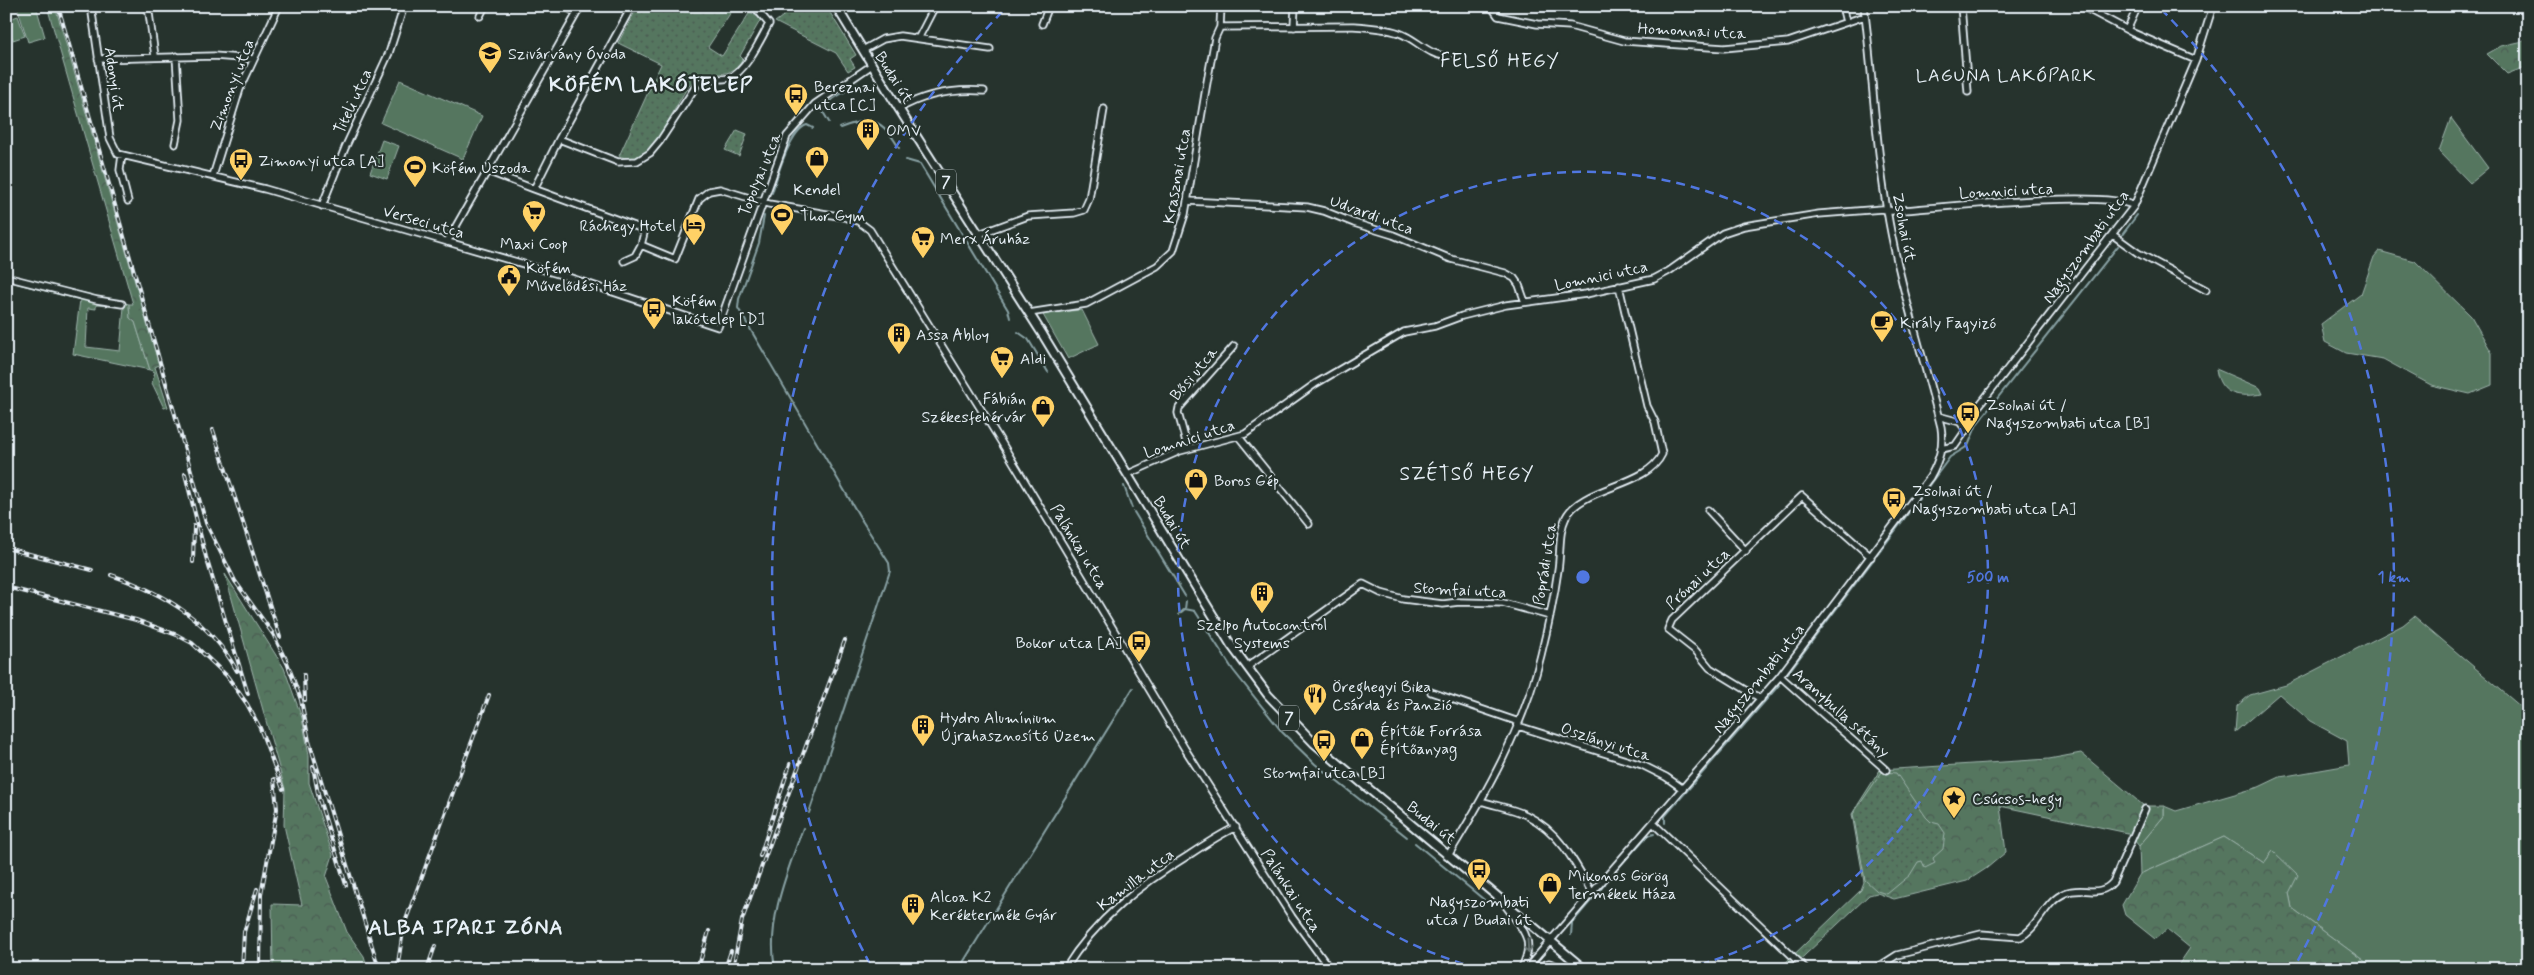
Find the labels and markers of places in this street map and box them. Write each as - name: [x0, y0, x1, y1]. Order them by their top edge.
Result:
- school or university icon: Szivárvány Óvoda: [477, 40, 503, 74]
- place label: Szivárvány Óvoda: [508, 44, 626, 65]
- place label: Bereznai utca [C]: [814, 77, 876, 116]
- bus stop icon: Bereznai utca [C]: [783, 82, 809, 116]
- building icon: OMV: [855, 117, 881, 151]
- place label: OMV: [886, 121, 921, 142]
- shop icon: Kendel: [804, 145, 830, 179]
- bus stop icon: Zimonyi utca [A]: [228, 147, 254, 181]
- place label: Zimonyi utca [A]: [258, 151, 384, 172]
- sports icon: Köfém Uszoda: [402, 154, 428, 188]
- place label: Köfém Uszoda: [432, 158, 531, 179]
- place label: Kendel: [793, 180, 841, 201]
- supermarket icon: Maxi Coop: [521, 199, 547, 233]
- sports icon: Thor Gym: [769, 202, 795, 236]
- place label: Thor Gym: [800, 206, 865, 227]
- hotel icon: Ráchegy Hotel: [681, 212, 707, 246]
- place label: Ráchegy Hotel: [579, 216, 676, 237]
- supermarket icon: Merx Áruház: [910, 225, 936, 259]
- place label: Merx Áruház: [940, 229, 1030, 250]
- place label: Maxi Coop: [500, 234, 568, 255]
- place label: Köfém Művelődési Ház: [526, 258, 627, 297]
- public building icon: Köfém Művelődési Ház: [496, 263, 522, 297]
- place label: Köfém lakótelep [D]: [672, 291, 765, 330]
- bus stop icon: Köfém lakótelep [D]: [641, 296, 667, 330]
- cafe icon: Király Fagyizó: [1869, 309, 1895, 343]
- place label: Király Fagyizó: [1900, 313, 1997, 334]
- building icon: Assa Abloy: [886, 321, 912, 355]
- place label: Assa Abloy: [916, 325, 989, 346]
- supermarket icon: Aldi: [989, 345, 1015, 379]
- place label: Aldi: [1020, 349, 1046, 370]
- place label: Fábián Székesfehérvár: [921, 389, 1026, 428]
- shop icon: Fábián Székesfehérvár: [1030, 394, 1056, 428]
- place label: Zsolnai út / Nagyszombati utca [B]: [1986, 395, 2150, 435]
- bus stop icon: Zsolnai út / Nagyszombati utca [B]: [1955, 400, 1981, 434]
- shop icon: Boros Gép: [1183, 467, 1209, 501]
- place label: Boros Gép: [1214, 471, 1279, 492]
- place label: Zsolnai út / Nagyszombati utca [A]: [1912, 481, 2076, 521]
- bus stop icon: Zsolnai út / Nagyszombati utca [A]: [1881, 486, 1907, 520]
- centre of rings: [1574, 568, 1592, 586]
- building icon: Szelpo Autocontrol Systems: [1249, 580, 1275, 614]
- place label: Szelpo Autocontrol Systems: [1197, 615, 1327, 654]
- bus stop icon: Bokor utca [A]: [1126, 629, 1152, 663]
- place label: Bokor utca [A]: [1015, 633, 1122, 654]
- place label: Öreghegyi Bika Csárda és Panzió: [1332, 677, 1452, 716]
- restaurant icon: Öreghegyi Bika Csárda és Panzió: [1302, 682, 1328, 716]
- place label: Hydro Alumínium Újrahasznosító Üzem: [940, 708, 1096, 747]
- building icon: Hydro Alumínium Újrahasznosító Üzem: [910, 713, 936, 747]
- place label: Építők Forrása Építőanyag: [1380, 721, 1482, 761]
- shop icon: Építők Forrása Építőanyag: [1349, 726, 1375, 760]
- bus stop icon: Stomfai utca [B]: [1311, 728, 1337, 762]
- place label: Stomfai utca [B]: [1263, 763, 1385, 784]
- place icon: Csúcsos-hegy: [1941, 785, 1967, 819]
- place label: Csúcsos-hegy: [1972, 789, 2062, 811]
- bus stop icon: Nagyszombati utca / Budai út: [1466, 857, 1492, 891]
- place label: Mikonos Görög Termékek Háza: [1568, 866, 1676, 905]
- shop icon: Mikonos Görög Termékek Háza: [1537, 871, 1563, 905]
- place label: Alcoa K2 Keréktermék Gyár: [930, 887, 1057, 926]
- building icon: Alcoa K2 Keréktermék Gyár: [900, 892, 926, 926]
- place label: Nagyszombati utca / Budai út: [1426, 892, 1532, 931]

